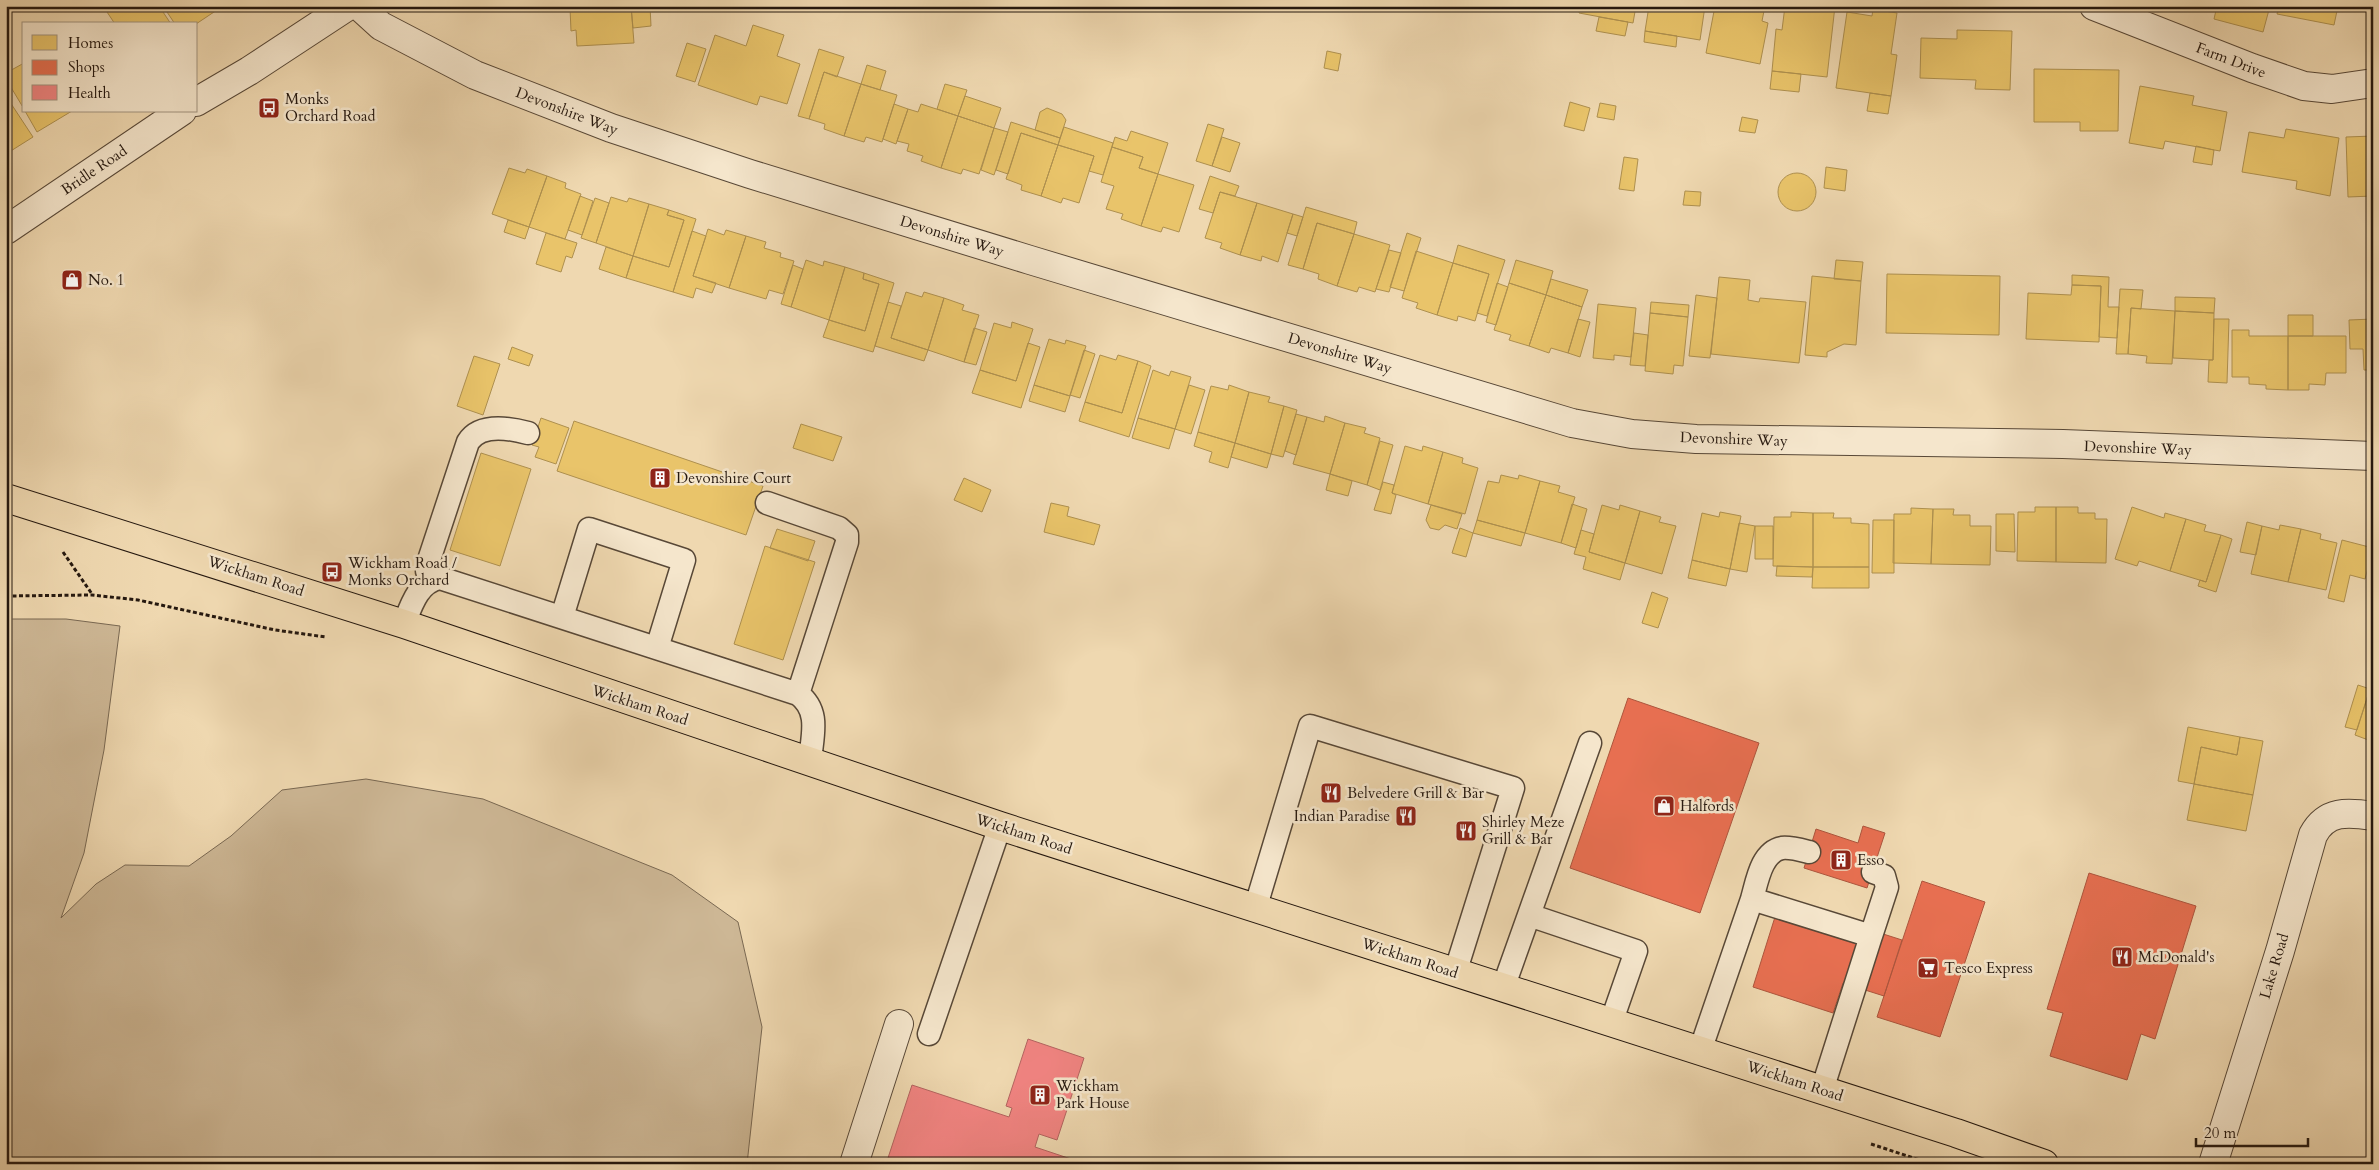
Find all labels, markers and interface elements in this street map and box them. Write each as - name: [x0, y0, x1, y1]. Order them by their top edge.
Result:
- legend: [22, 22, 198, 112]
- text: Homes: [68, 33, 113, 53]
- street label: Farm Drive: [2193, 37, 2269, 83]
- text: Shops: [68, 57, 105, 77]
- street label: Devonshire Way: [513, 82, 621, 140]
- text: Health: [68, 83, 111, 103]
- place label: Monks Orchard Road: [285, 89, 375, 126]
- bus stop icon: Monks Orchard Road: [257, 96, 281, 120]
- street label: Bridle Road: [57, 141, 131, 199]
- street label: Devonshire Way: [897, 211, 1007, 261]
- shop icon: No. 1: [60, 268, 84, 292]
- place label: No. 1: [88, 270, 124, 290]
- street label: Devonshire Way: [1285, 328, 1395, 378]
- street label: Devonshire Way: [1680, 427, 1788, 451]
- street label: Devonshire Way: [2084, 436, 2192, 460]
- building icon: Devonshire Court: [648, 466, 672, 490]
- place label: Devonshire Court: [676, 468, 791, 488]
- street label: Wickham Road: [204, 551, 307, 601]
- place label: Wickham Road / Monks Orchard: [347, 553, 457, 590]
- bus stop icon: Wickham Road / Monks Orchard: [320, 560, 344, 584]
- street label: Wickham Road: [588, 680, 691, 730]
- restaurant icon: Belvedere Grill & Bar: [1319, 781, 1343, 805]
- place label: Belvedere Grill & Bar: [1347, 783, 1484, 803]
- shop icon: Halfords: [1652, 794, 1676, 818]
- place label: Halfords: [1680, 796, 1734, 816]
- restaurant icon: Indian Paradise: [1394, 804, 1418, 828]
- place label: Indian Paradise: [1294, 806, 1390, 826]
- street label: Wickham Road: [972, 809, 1075, 859]
- place label: Shirley Meze Grill & Bar: [1482, 812, 1565, 849]
- restaurant icon: Shirley Meze Grill & Bar: [1454, 819, 1478, 843]
- building icon: Esso: [1829, 848, 1853, 872]
- place label: Esso: [1857, 850, 1884, 870]
- street label: Lake Road: [2255, 931, 2293, 1001]
- street label: Wickham Road: [1358, 933, 1461, 983]
- restaurant icon: McDonald's: [2110, 945, 2134, 969]
- place label: McDonald's: [2138, 947, 2215, 967]
- supermarket icon: Tesco Express: [1916, 956, 1940, 980]
- place label: Tesco Express: [1944, 958, 2033, 978]
- street label: Wickham Road: [1743, 1056, 1846, 1106]
- place label: Wickham Park House: [1055, 1076, 1130, 1113]
- building icon: Wickham Park House: [1028, 1083, 1052, 1107]
- scale bar: [2196, 1115, 2309, 1147]
- text: 20 m: [2204, 1123, 2236, 1143]

